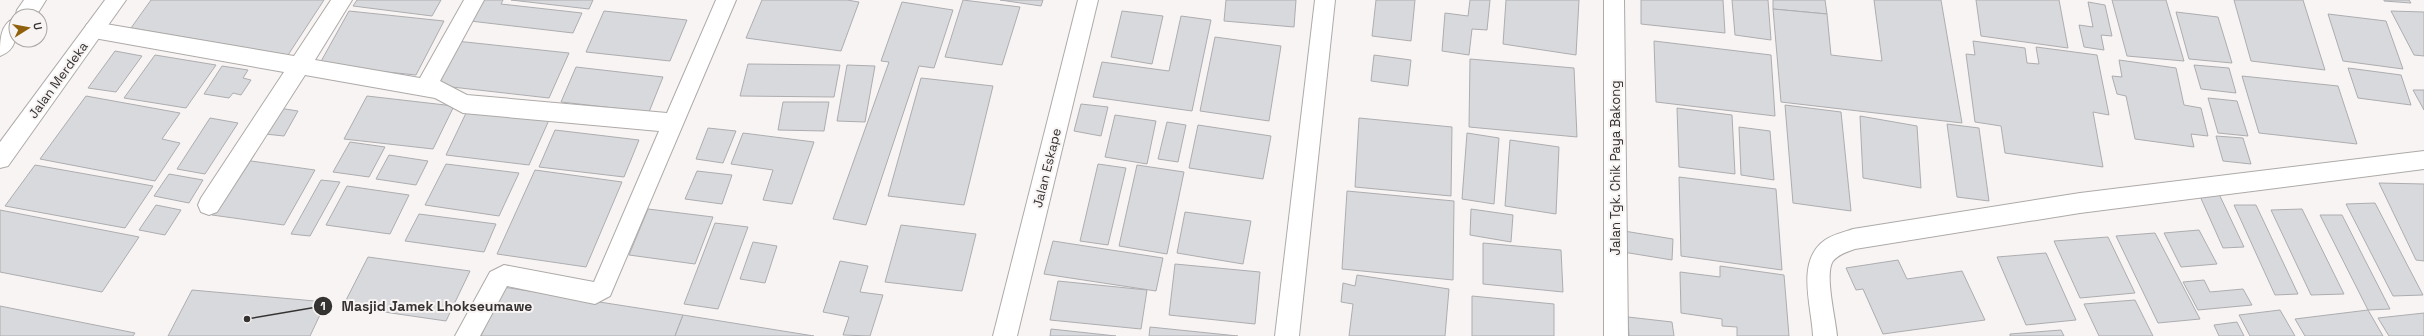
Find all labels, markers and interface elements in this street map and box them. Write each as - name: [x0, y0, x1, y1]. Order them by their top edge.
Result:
- north arrow: [8, 8, 48, 48]
- text: U: [30, 21, 45, 31]
- street label: Jalan Merdeka: [24, 38, 92, 122]
- street label: Jalan Tgk. Chik Paya Bakong: [1607, 80, 1624, 256]
- street label: Jalan Eskape: [1029, 126, 1065, 210]
- callout: Masjid Jamek Lhokseumawe: [313, 293, 540, 319]
- text: Masjid Jamek Lhokseumawe: [342, 297, 532, 315]
- text: 1: [320, 298, 326, 314]

